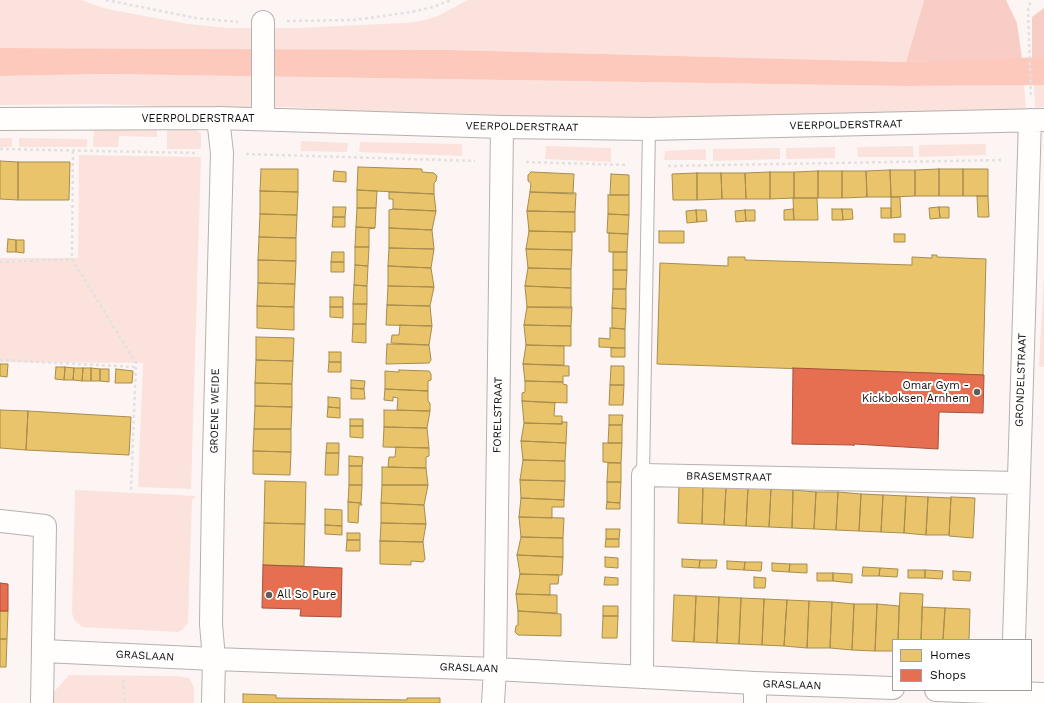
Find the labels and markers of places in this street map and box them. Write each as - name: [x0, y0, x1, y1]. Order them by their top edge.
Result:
- place label: Omar Gym - Kickboksen Arnhem: [862, 379, 969, 405]
- marker: Omar Gym - Kickboksen Arnhem: [972, 387, 982, 397]
- place label: All So Pure: [277, 588, 336, 602]
- marker: All So Pure: [264, 590, 274, 600]

